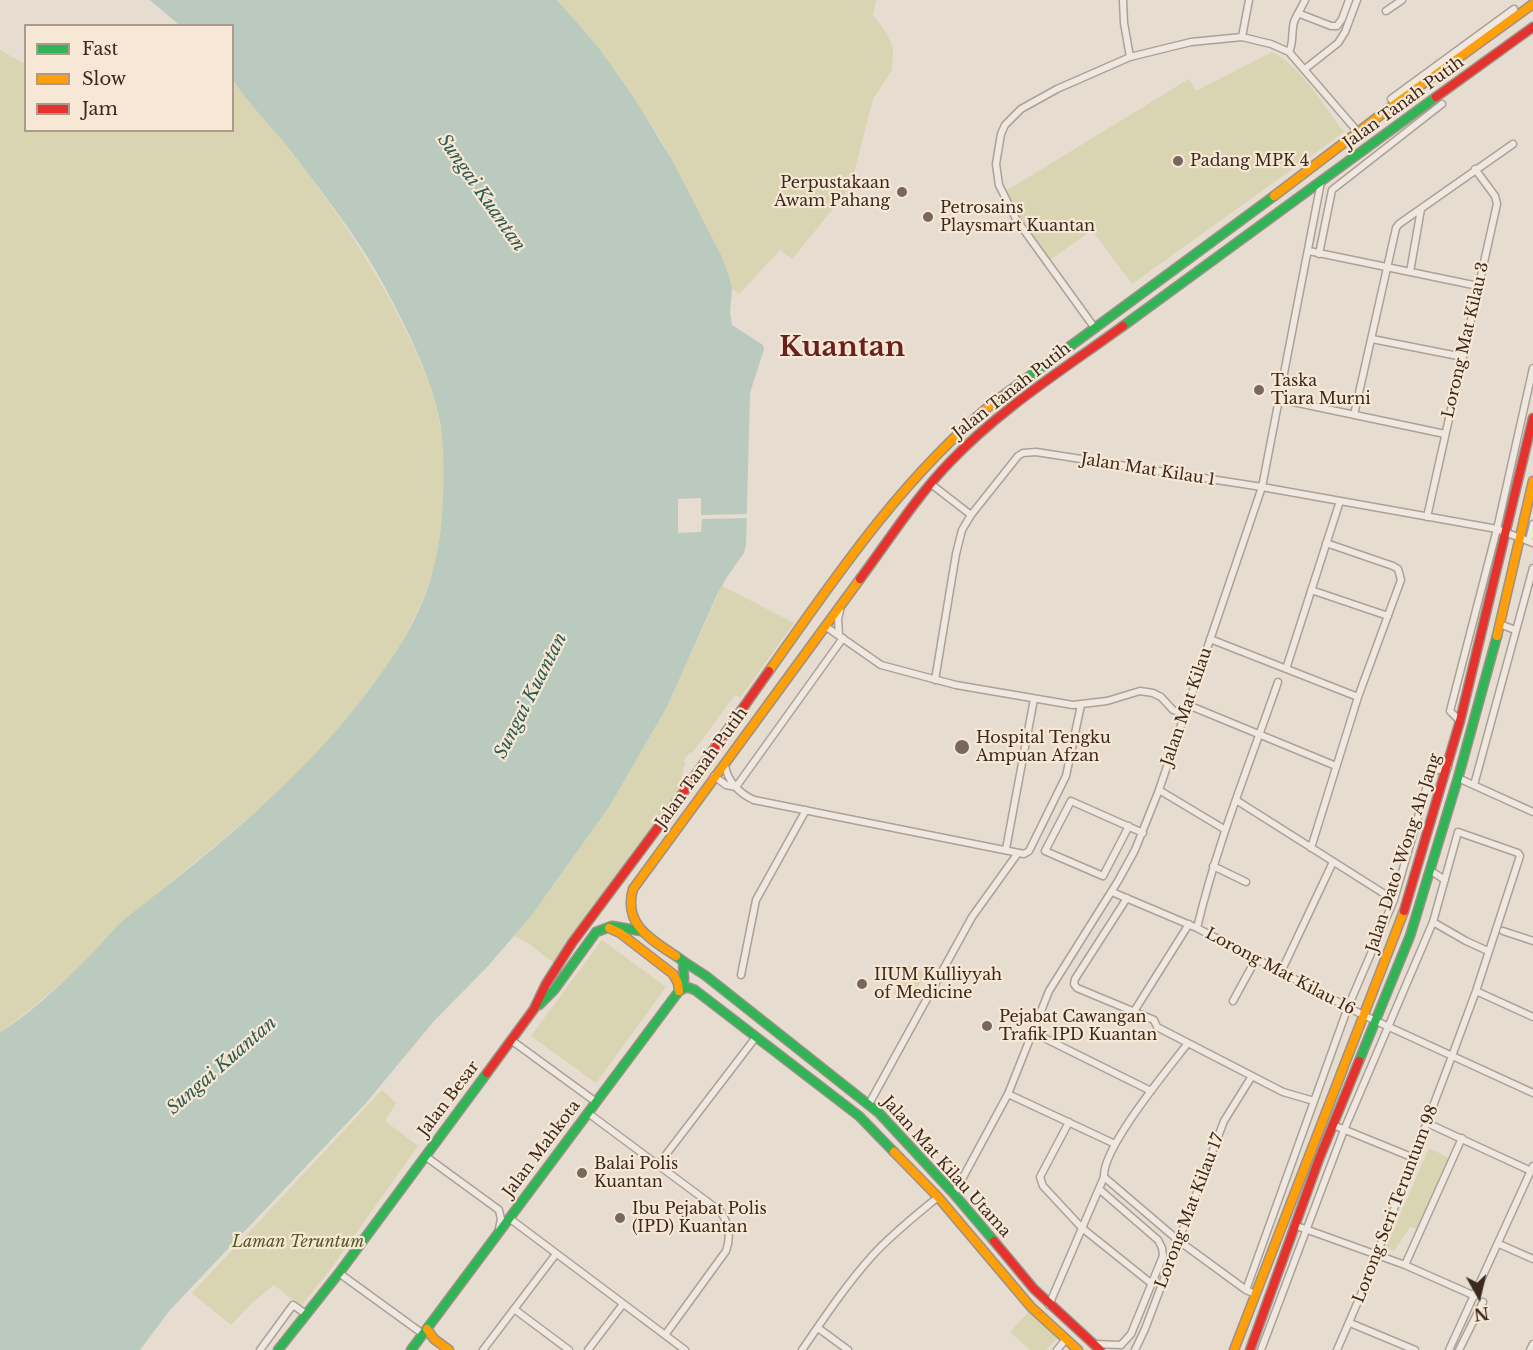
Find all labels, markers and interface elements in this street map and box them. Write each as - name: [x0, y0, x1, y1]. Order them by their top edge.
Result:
- legend: [24, 24, 234, 132]
- text: Fast: [82, 38, 118, 60]
- street label: Jalan Tanah Putih: [1340, 53, 1468, 153]
- text: Slow: [82, 68, 126, 90]
- text: Jam: [82, 98, 118, 120]
- water label: Sungai Kuantan: [433, 130, 529, 256]
- place label: Padang MPK 4: [1190, 151, 1309, 171]
- marker: Padang MPK 4: [1171, 154, 1185, 168]
- place label: Perpustakaan Awam Pahang: [774, 173, 890, 211]
- marker: Perpustakaan Awam Pahang: [895, 185, 909, 199]
- place label: Petrosains Playsmart Kuantan: [940, 198, 1095, 236]
- marker: Petrosains Playsmart Kuantan: [921, 210, 935, 224]
- street label: Lorong Mat Kilau 3: [1439, 260, 1493, 420]
- district label: Kuantan: [779, 331, 905, 365]
- street label: Jalan Tanah Putih: [949, 339, 1075, 443]
- place label: Taska Tiara Murni: [1271, 371, 1371, 409]
- marker: Taska Tiara Murni: [1252, 383, 1266, 397]
- street label: Jalan Mat Kilau 1: [1079, 450, 1217, 490]
- water label: Sungai Kuantan: [490, 630, 572, 762]
- street label: Jalan Mat Kilau: [1158, 645, 1216, 769]
- street label: Jalan Tanah Putih: [652, 704, 752, 832]
- place label: Hospital Tengku Ampuan Afzan: [976, 728, 1111, 766]
- marker: Hospital Tengku Ampuan Afzan: [953, 738, 971, 756]
- street label: Jalan Dato' Wong Ah Jang: [1363, 751, 1445, 955]
- street label: Lorong Mat Kilau 16: [1202, 924, 1358, 1020]
- place label: IIUM Kulliyyah of Medicine: [874, 965, 1002, 1003]
- marker: IIUM Kulliyyah of Medicine: [855, 977, 869, 991]
- place label: Pejabat Cawangan Trafik IPD Kuantan: [999, 1007, 1157, 1045]
- water label: Sungai Kuantan: [163, 1013, 281, 1119]
- marker: Pejabat Cawangan Trafik IPD Kuantan: [980, 1019, 994, 1033]
- street label: Jalan Besar: [414, 1057, 484, 1141]
- street label: Jalan Mat Kilau Utama: [878, 1093, 1014, 1241]
- street label: Jalan Mahkota: [499, 1097, 585, 1201]
- street label: Lorong Seri Teruntum 98: [1349, 1102, 1443, 1306]
- street label: Lorong Mat Kilau 17: [1152, 1131, 1228, 1291]
- place label: Balai Polis Kuantan: [594, 1154, 678, 1192]
- marker: Balai Polis Kuantan: [575, 1166, 589, 1180]
- place label: Ibu Pejabat Polis (IPD) Kuantan: [632, 1199, 767, 1237]
- marker: Ibu Pejabat Polis (IPD) Kuantan: [613, 1211, 627, 1225]
- park label: Laman Teruntum: [232, 1232, 364, 1252]
- north arrow: [1449, 1266, 1509, 1326]
- text: N: [1473, 1303, 1490, 1325]

